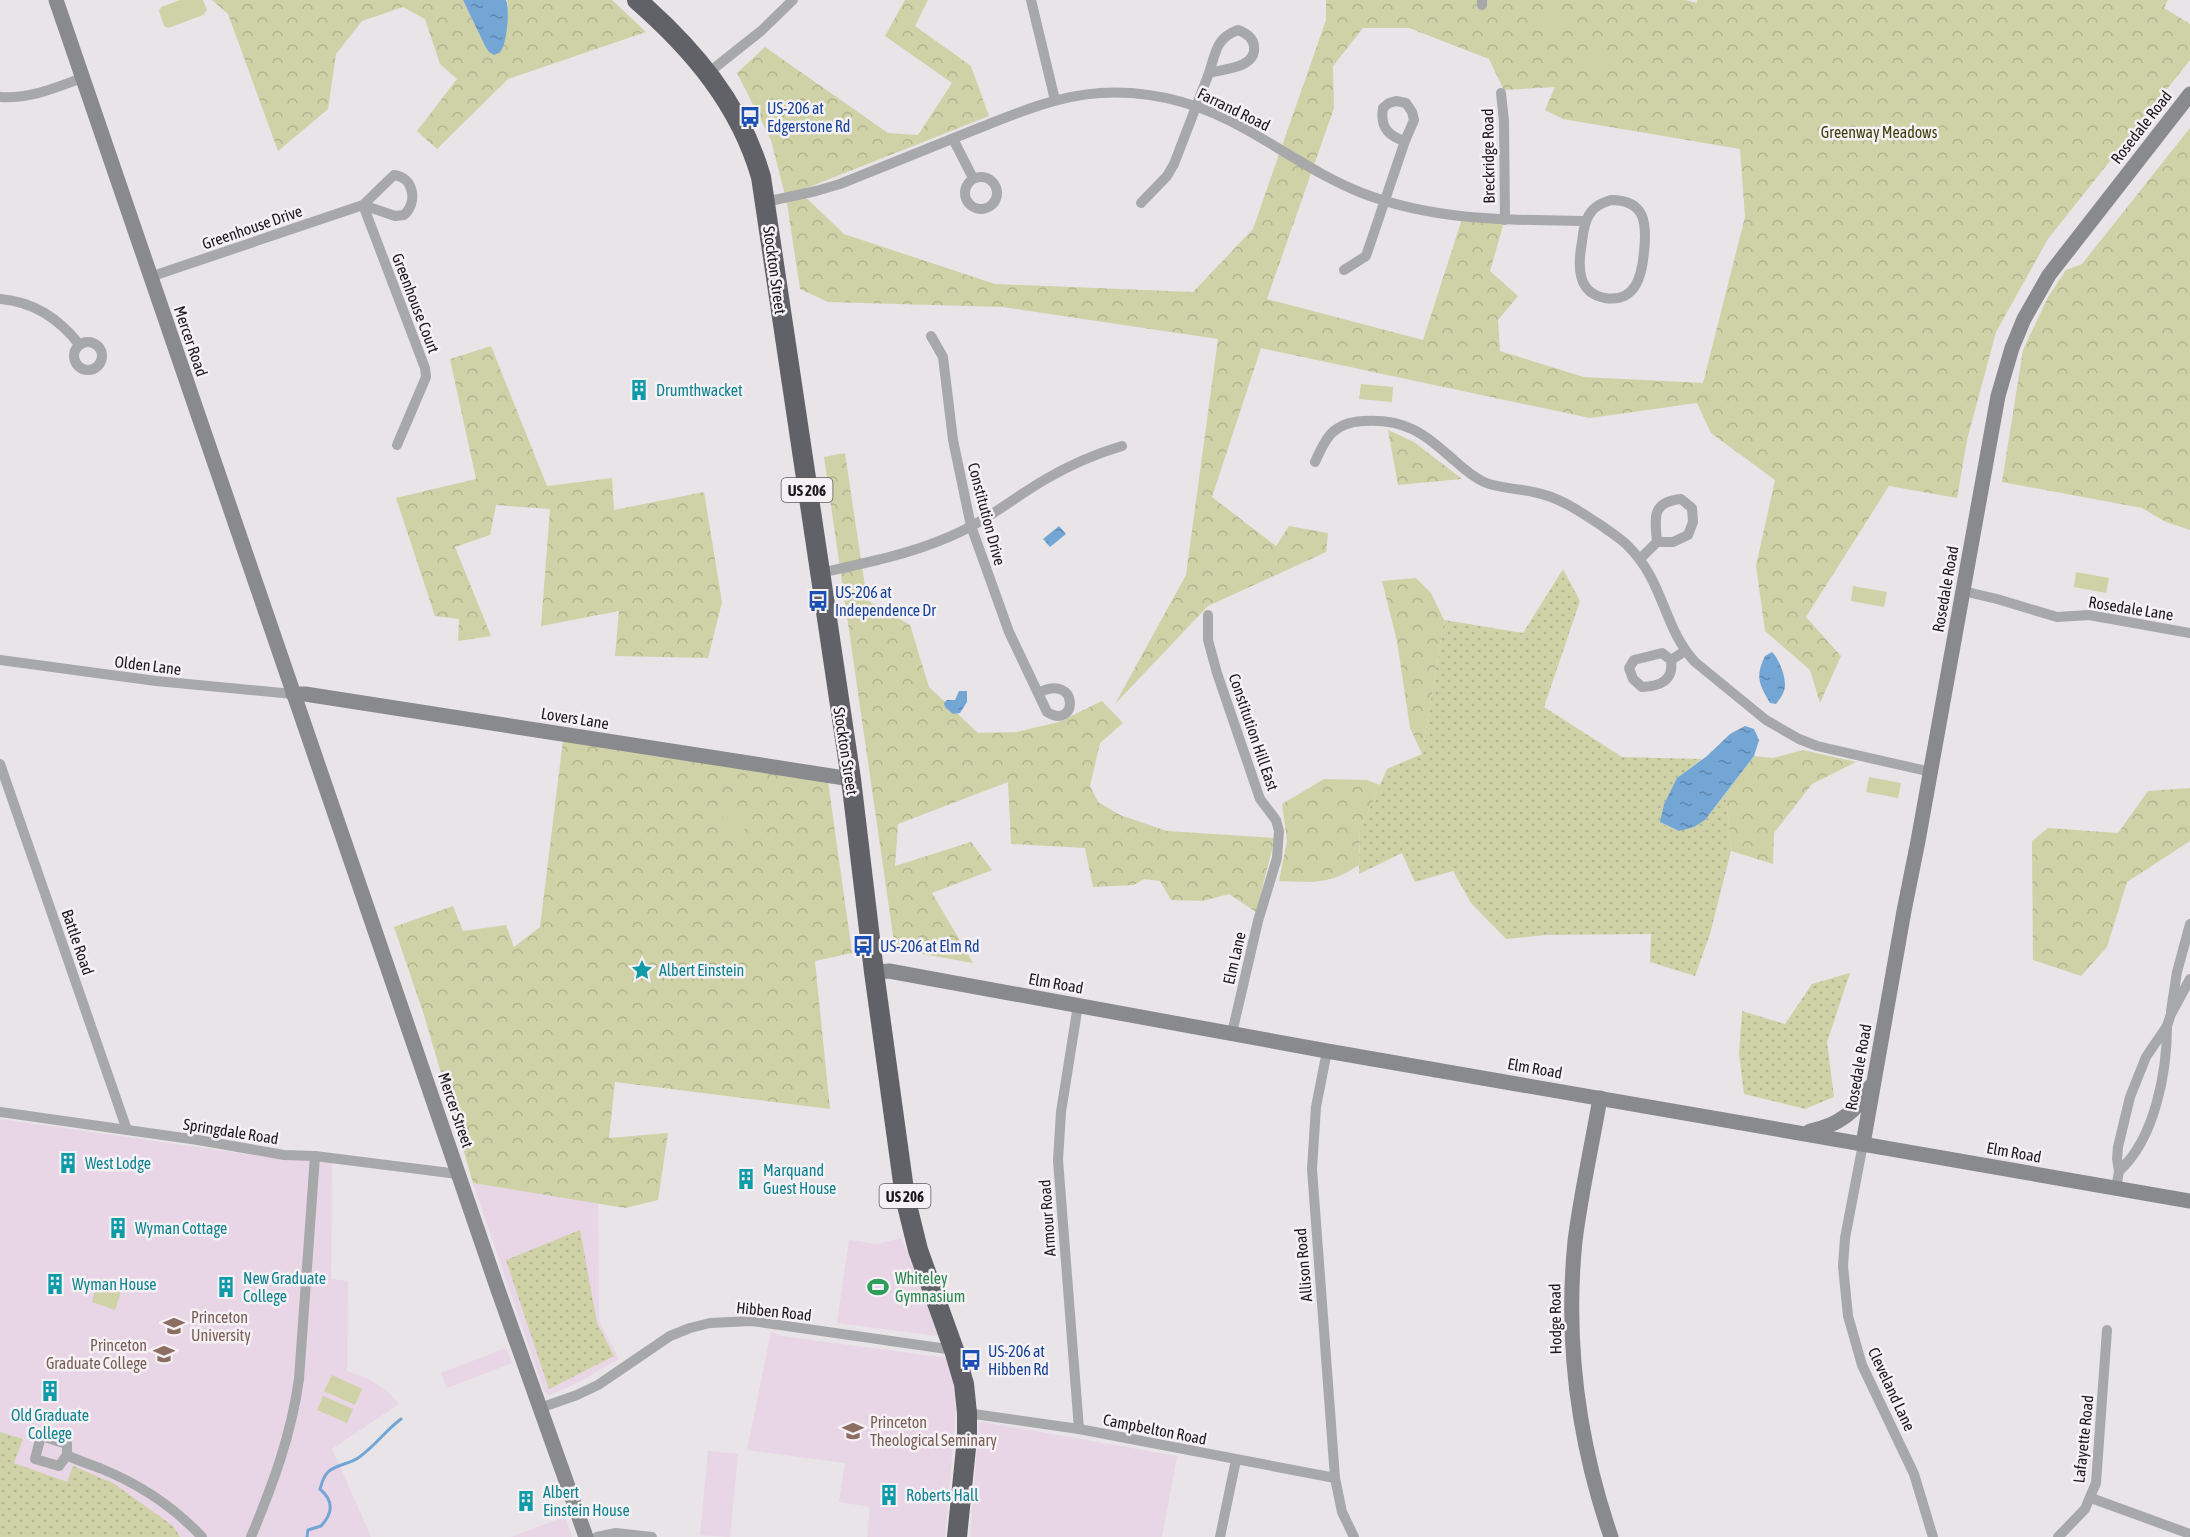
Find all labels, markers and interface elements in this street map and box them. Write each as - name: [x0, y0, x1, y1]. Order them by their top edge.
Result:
- street label: Farrand Road: [1195, 84, 1273, 134]
- street label: Rosedale Road: [2107, 87, 2175, 167]
- place label: US-206 at Edgerstone Rd: [767, 99, 850, 136]
- bus stop icon: US-206 at Edgerstone Rd: [738, 105, 762, 129]
- street label: Breckridge Road: [1478, 108, 1499, 204]
- park label: Greenway Meadows: [1821, 123, 1938, 142]
- street label: Greenhouse Drive: [200, 201, 304, 253]
- street label: Stockton Street: [760, 225, 790, 316]
- street label: Greenhouse Court: [389, 251, 443, 356]
- street label: Mercer Road: [171, 303, 211, 379]
- building icon: Drumthwacket: [627, 378, 651, 402]
- place label: Drumthwacket: [656, 381, 743, 399]
- street label: Constitution Drive: [965, 461, 1009, 567]
- road number: US 206: [782, 478, 832, 502]
- street label: Rosedale Road: [1929, 544, 1961, 634]
- place label: US-206 at Independence Dr: [835, 583, 936, 620]
- bus stop icon: US-206 at Independence Dr: [806, 589, 830, 613]
- street label: Rosedale Lane: [2087, 592, 2175, 624]
- street label: Olden Lane: [114, 652, 182, 678]
- street label: Constitution Hill East: [1226, 671, 1283, 793]
- street label: Lovers Lane: [540, 704, 610, 732]
- street label: Stockton Street: [830, 706, 862, 797]
- street label: Battle Road: [58, 907, 98, 977]
- street label: Elm Lane: [1219, 930, 1249, 986]
- bus stop icon: US-206 at Elm Rd: [851, 934, 875, 958]
- place label: US-206 at Elm Rd: [880, 937, 980, 955]
- place icon: Albert Einstein: [630, 958, 654, 982]
- place label: Albert Einstein: [659, 961, 744, 979]
- street label: Elm Road: [1027, 969, 1085, 997]
- street label: Rosedale Road: [1842, 1022, 1874, 1112]
- street label: Elm Road: [1506, 1054, 1564, 1082]
- street label: Mercer Street: [435, 1070, 477, 1150]
- street label: Springdale Road: [182, 1115, 280, 1148]
- street label: Elm Road: [1985, 1138, 2043, 1166]
- building icon: West Lodge: [56, 1151, 80, 1175]
- place label: West Lodge: [85, 1154, 151, 1173]
- place label: Marquand Guest House: [763, 1161, 836, 1197]
- building icon: Marquand Guest House: [734, 1167, 758, 1191]
- street label: Armour Road: [1035, 1179, 1059, 1257]
- road number: US 206: [880, 1184, 930, 1208]
- building icon: Wyman Cottage: [106, 1216, 130, 1240]
- place label: Wyman Cottage: [135, 1219, 227, 1238]
- street label: Allison Road: [1291, 1228, 1315, 1302]
- place label: New Graduate College: [243, 1269, 326, 1306]
- place label: Whiteley Gymnasium: [895, 1269, 965, 1306]
- building icon: Wyman House: [43, 1272, 67, 1296]
- place label: Wyman House: [72, 1275, 157, 1294]
- building icon: New Graduate College: [214, 1275, 238, 1299]
- sports icon: Whiteley Gymnasium: [866, 1275, 890, 1299]
- street label: Hodge Road: [1545, 1283, 1566, 1355]
- street label: Hibben Road: [735, 1298, 813, 1324]
- place label: Princeton University: [191, 1308, 251, 1345]
- school or university icon: Princeton University: [162, 1314, 186, 1338]
- place label: Princeton Graduate College: [46, 1336, 147, 1373]
- school or university icon: Princeton Graduate College: [152, 1342, 176, 1366]
- place label: US-206 at Hibben Rd: [988, 1342, 1049, 1378]
- street label: Cleveland Lane: [1865, 1344, 1919, 1434]
- bus stop icon: US-206 at Hibben Rd: [959, 1348, 983, 1372]
- building icon: Old Graduate College: [38, 1379, 62, 1403]
- street label: Lafayette Road: [2069, 1394, 2098, 1484]
- place label: Old Graduate College: [11, 1406, 89, 1443]
- street label: Campbelton Road: [1101, 1410, 1208, 1449]
- place label: Princeton Theological Seminary: [870, 1413, 997, 1450]
- school or university icon: Princeton Theological Seminary: [841, 1419, 865, 1443]
- place label: Albert Einstein House: [543, 1483, 630, 1519]
- building icon: Roberts Hall: [877, 1483, 901, 1507]
- place label: Roberts Hall: [906, 1486, 979, 1504]
- building icon: Albert Einstein House: [514, 1489, 538, 1513]

